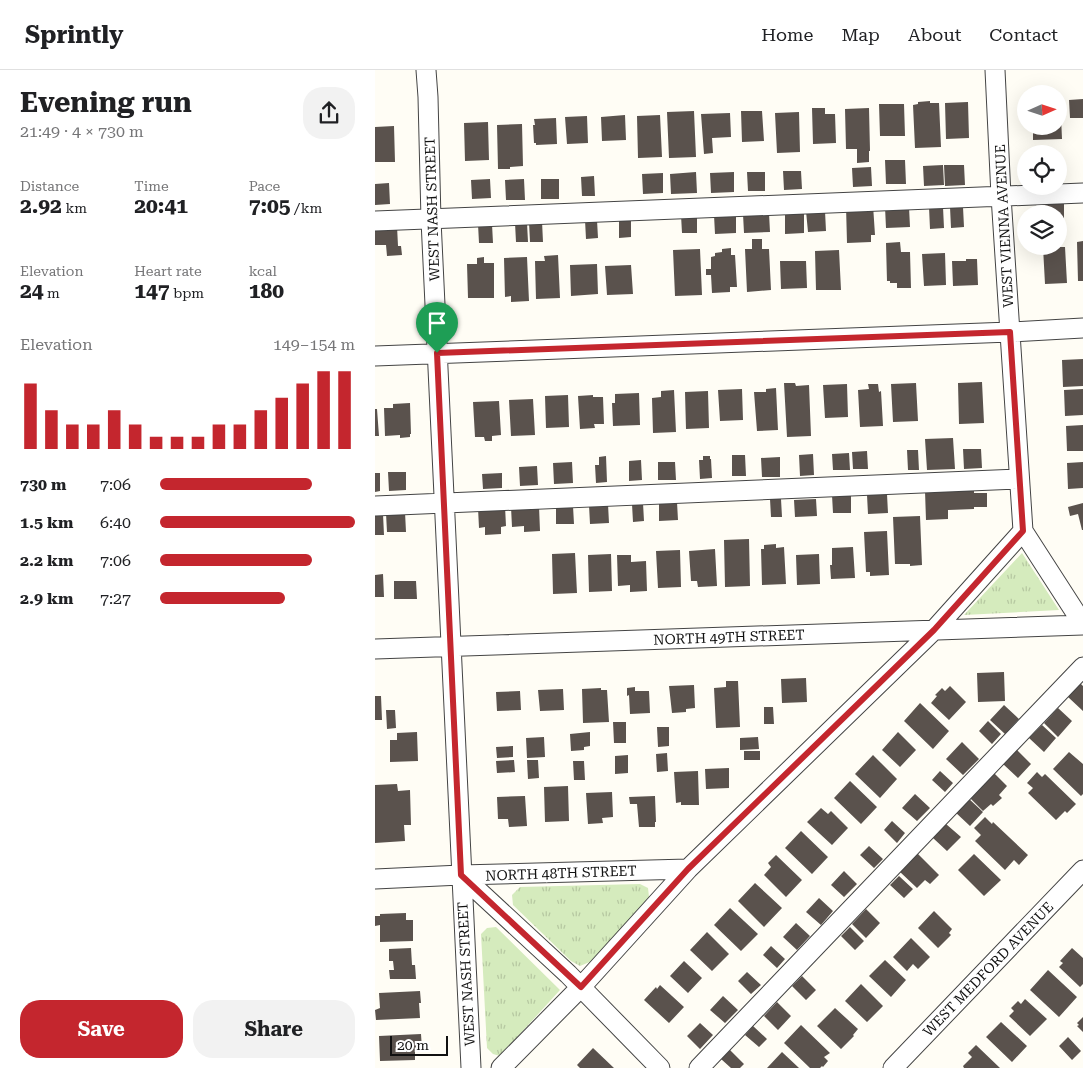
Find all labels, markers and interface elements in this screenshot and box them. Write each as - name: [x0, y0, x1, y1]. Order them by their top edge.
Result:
- text: Sprintly: [25, 21, 124, 49]
- text: Home: [761, 24, 813, 45]
- text: Map: [841, 24, 880, 45]
- text: About: [908, 24, 961, 45]
- text: Contact: [989, 24, 1058, 45]
- north arrow: [1017, 85, 1067, 135]
- map controls: [1017, 85, 1067, 255]
- text: Evening run: [20, 86, 192, 119]
- button: share: [303, 87, 355, 139]
- text: 21:49 · 4 × 730 m: [20, 122, 144, 141]
- street label: WEST NASH STREET: [421, 137, 443, 281]
- street label: WEST VIENNA AVENUE: [992, 144, 1016, 308]
- button: locate: [1017, 145, 1067, 195]
- text: Distance: [20, 178, 79, 194]
- text: Time: [134, 178, 169, 194]
- text: Pace: [249, 178, 280, 194]
- text: 2.92: [20, 194, 62, 218]
- text: 20:41: [134, 194, 188, 218]
- text: 7:05: [249, 194, 291, 218]
- text: km: [62, 200, 87, 216]
- text: /km: [291, 200, 322, 216]
- button: layers: [1017, 205, 1067, 255]
- text: Elevation: [20, 263, 83, 279]
- text: Heart rate: [134, 263, 202, 279]
- text: kcal: [249, 263, 277, 279]
- text: 24: [20, 279, 44, 303]
- text: 147: [134, 279, 170, 303]
- text: 180: [249, 279, 284, 303]
- text: m: [44, 285, 60, 301]
- text: bpm: [170, 285, 204, 301]
- pin: [416, 302, 458, 353]
- icon: arrive: [423, 309, 451, 337]
- text: Elevation: [20, 335, 93, 354]
- text: 149–154 m: [273, 335, 355, 354]
- text: 730 m: [20, 475, 66, 494]
- text: 7:06: [100, 475, 131, 494]
- text: 1.5 km: [20, 513, 73, 532]
- text: 6:40: [100, 513, 131, 532]
- text: 2.2 km: [20, 551, 73, 570]
- text: 7:06: [100, 551, 131, 570]
- text: 2.9 km: [20, 589, 73, 608]
- text: 7:27: [100, 589, 131, 608]
- street label: NORTH 49TH STREET: [653, 626, 805, 648]
- street label: NORTH 48TH STREET: [485, 862, 637, 884]
- street label: WEST MEDFORD AVENUE: [920, 899, 1056, 1039]
- street label: WEST NASH STREET: [454, 901, 478, 1047]
- button: Save: [20, 1000, 183, 1058]
- button: Share: [193, 1000, 355, 1058]
- scale bar: [390, 1033, 447, 1056]
- text: 20 m: [397, 1037, 429, 1053]

